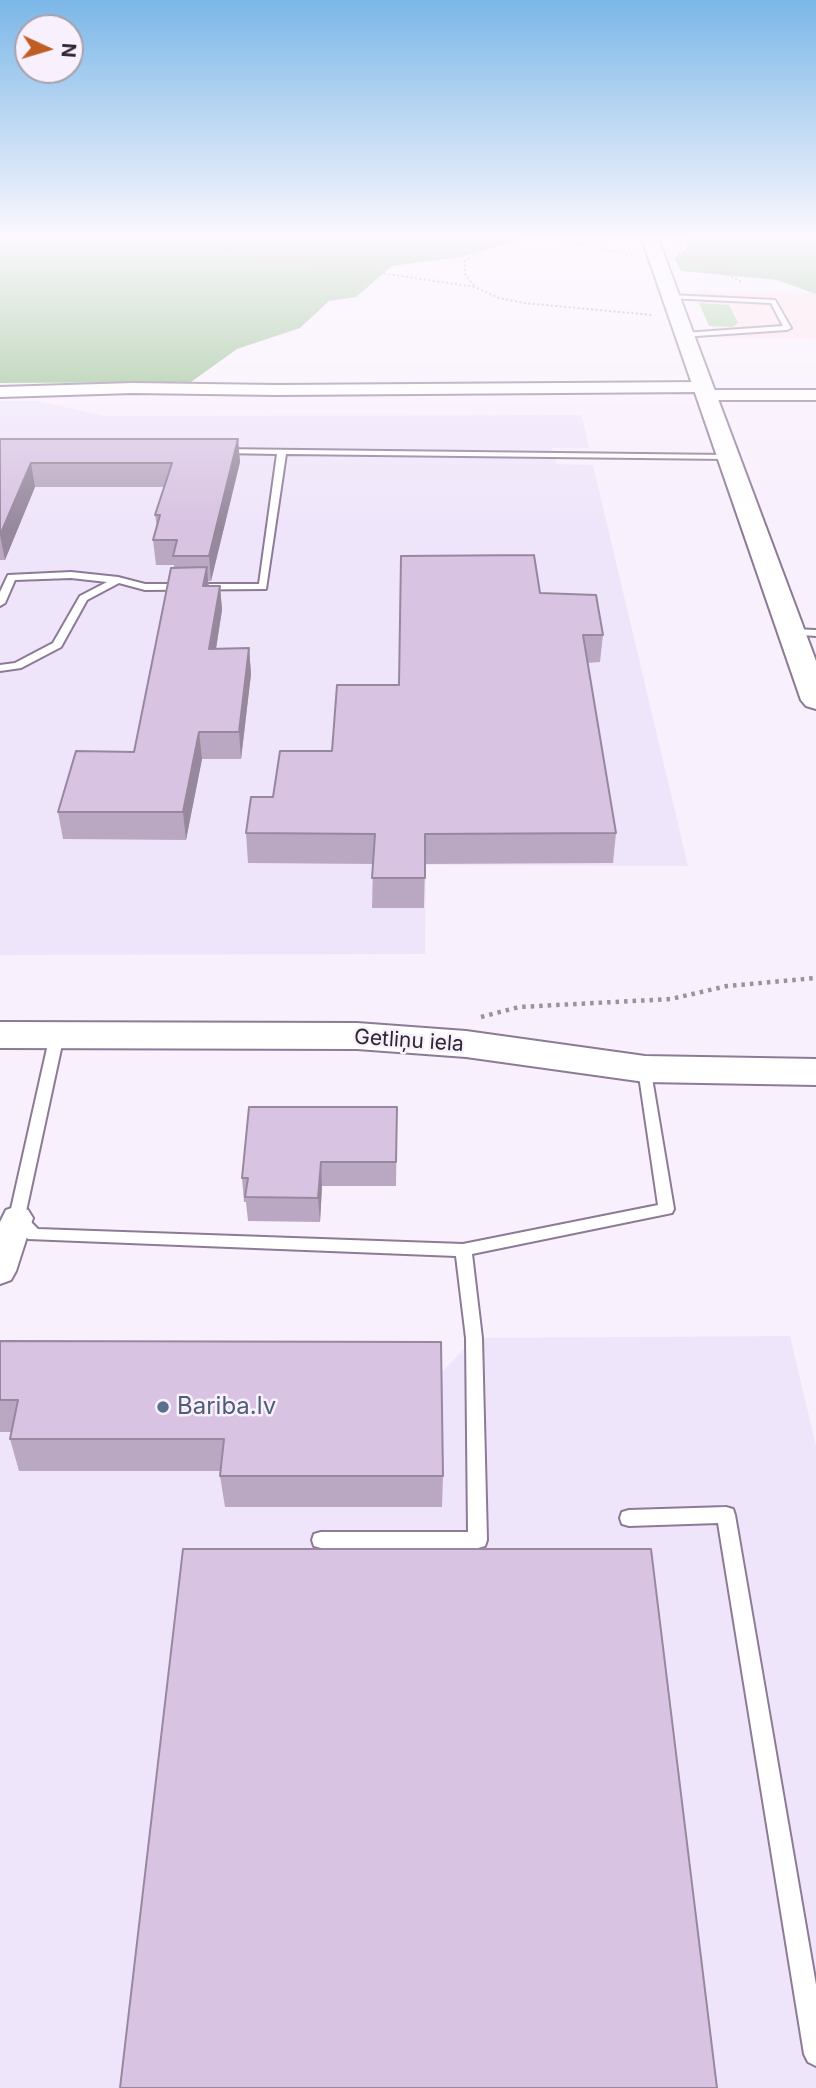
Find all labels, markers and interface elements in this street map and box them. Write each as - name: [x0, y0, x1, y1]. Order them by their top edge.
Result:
- north arrow: [14, 14, 84, 84]
- text: N: [56, 42, 80, 58]
- street label: Getliņu iela: [353, 1025, 465, 1057]
- place label: Bariba.lv: [177, 1393, 276, 1421]
- marker: Bariba.lv: [155, 1399, 171, 1415]

